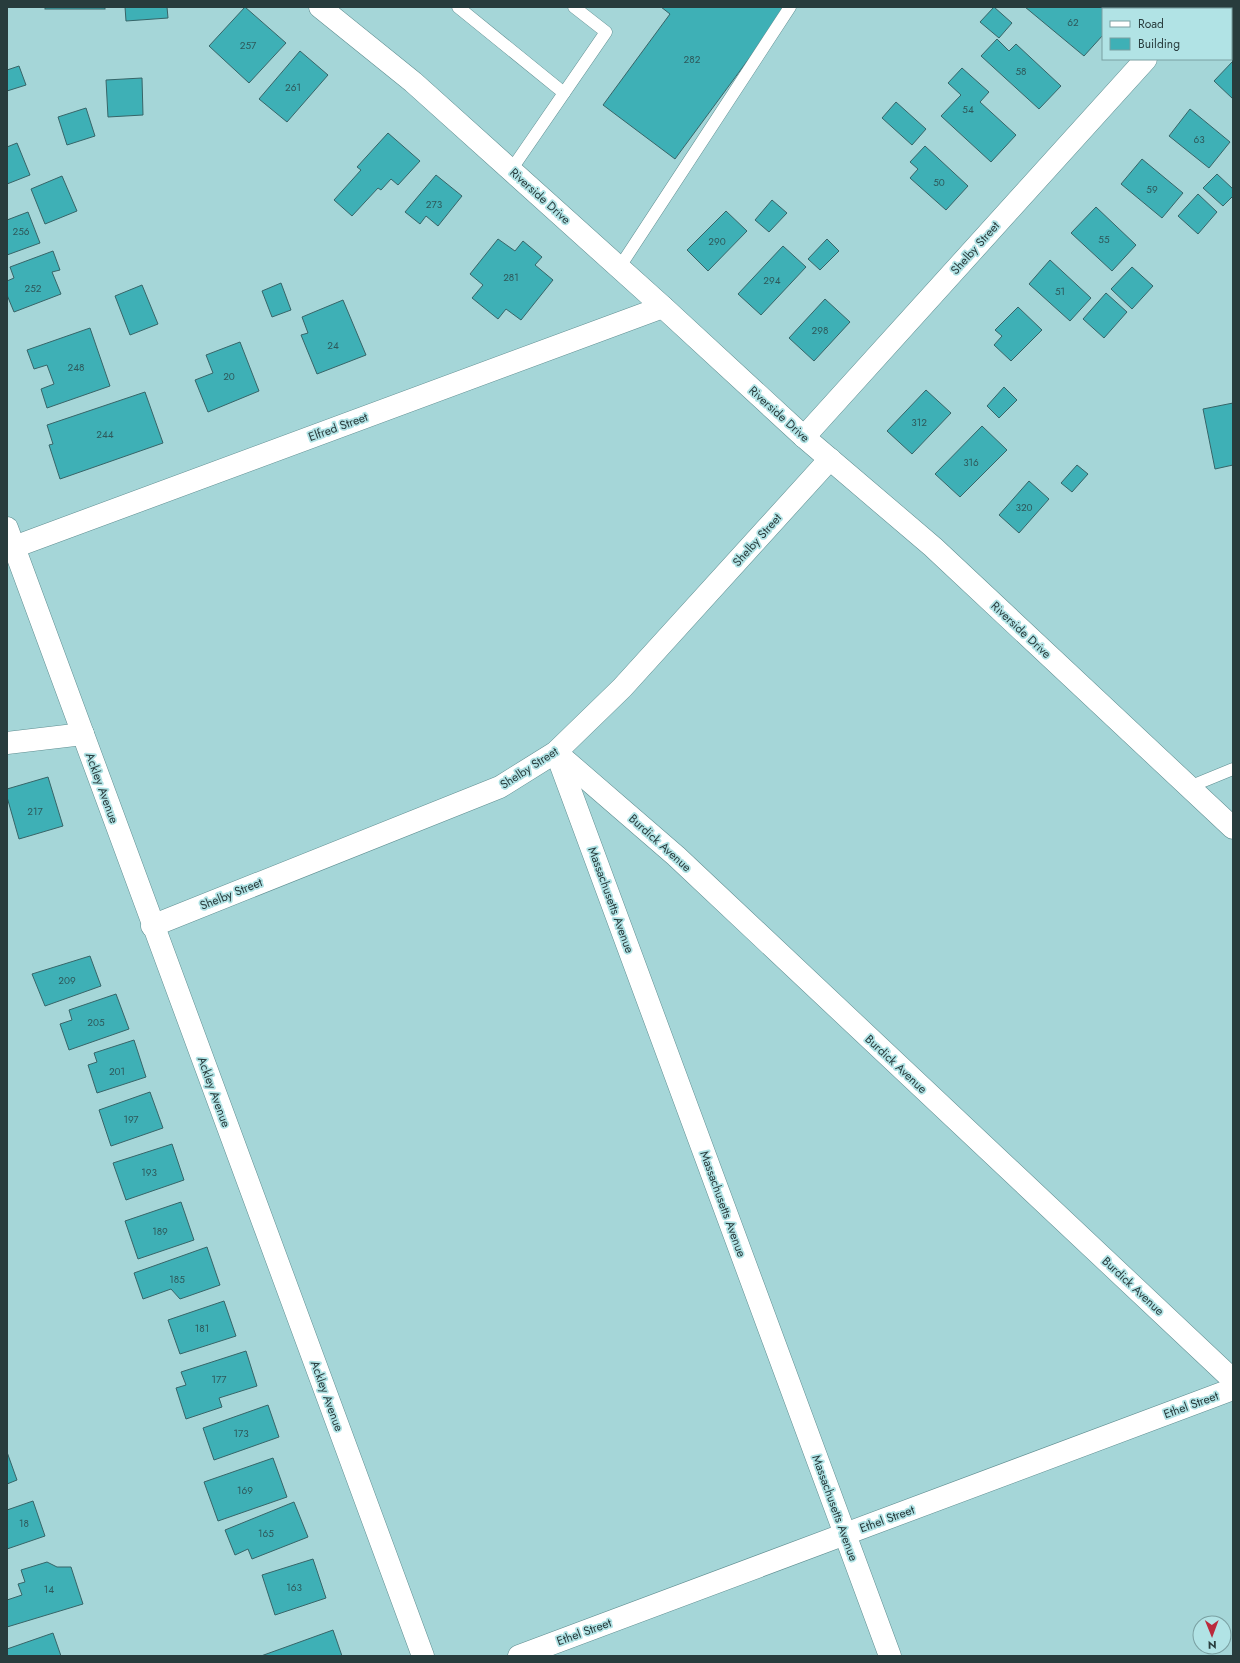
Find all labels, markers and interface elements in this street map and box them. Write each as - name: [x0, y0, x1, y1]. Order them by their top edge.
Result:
- legend: [1102, 8, 1232, 60]
- house number: 62: [1067, 15, 1079, 30]
- text: Road: [1138, 15, 1164, 33]
- text: Building: [1138, 35, 1180, 53]
- house number: 257: [240, 38, 257, 53]
- house number: 282: [684, 52, 701, 67]
- house number: 58: [1015, 64, 1027, 79]
- house number: 261: [285, 80, 301, 95]
- house number: 54: [962, 102, 974, 117]
- house number: 63: [1193, 132, 1205, 147]
- street label: Riverside Drive: [506, 164, 574, 228]
- house number: 50: [933, 175, 945, 190]
- house number: 59: [1146, 182, 1158, 197]
- house number: 273: [426, 197, 443, 212]
- street label: Shelby Street: [946, 217, 1004, 279]
- house number: 256: [12, 224, 30, 239]
- house number: 55: [1098, 232, 1110, 247]
- house number: 290: [708, 234, 726, 249]
- house number: 281: [503, 270, 519, 285]
- house number: 294: [763, 273, 781, 288]
- house number: 252: [24, 281, 42, 296]
- house number: 51: [1055, 284, 1065, 299]
- house number: 298: [812, 323, 828, 338]
- house number: 24: [327, 338, 339, 353]
- house number: 248: [68, 360, 84, 375]
- house number: 20: [223, 369, 235, 384]
- street label: Riverside Drive: [745, 382, 813, 446]
- street label: Elfred Street: [306, 408, 370, 446]
- house number: 312: [911, 415, 927, 430]
- house number: 244: [96, 427, 114, 442]
- house number: 316: [963, 455, 979, 470]
- house number: 320: [1015, 500, 1033, 515]
- street label: Shelby Street: [728, 509, 786, 571]
- street label: Riverside Drive: [987, 597, 1055, 663]
- street label: Shelby Street: [496, 742, 562, 794]
- street label: Ackley Avenue: [81, 750, 123, 826]
- house number: 217: [27, 804, 43, 819]
- street label: Burdick Avenue: [625, 810, 695, 876]
- street label: Massachusetts Avenue: [583, 844, 639, 956]
- street label: Shelby Street: [197, 873, 265, 915]
- house number: 209: [58, 973, 76, 988]
- house number: 205: [87, 1015, 105, 1030]
- street label: Burdick Avenue: [861, 1030, 931, 1098]
- street label: Ackley Avenue: [193, 1054, 235, 1130]
- house number: 201: [109, 1064, 125, 1079]
- house number: 197: [123, 1112, 139, 1127]
- street label: Massachusetts Avenue: [695, 1148, 751, 1260]
- house number: 193: [141, 1165, 157, 1180]
- house number: 189: [152, 1224, 168, 1239]
- street label: Burdick Avenue: [1098, 1252, 1168, 1320]
- house number: 185: [169, 1272, 185, 1287]
- house number: 181: [195, 1321, 209, 1336]
- street label: Ackley Avenue: [306, 1358, 348, 1434]
- house number: 177: [212, 1372, 227, 1387]
- street label: Ethel Street: [1161, 1387, 1221, 1423]
- house number: 173: [233, 1426, 249, 1441]
- street label: Massachusetts Avenue: [807, 1452, 863, 1564]
- house number: 169: [237, 1483, 253, 1498]
- street label: Ethel Street: [857, 1501, 917, 1537]
- house number: 18: [19, 1516, 29, 1531]
- house number: 165: [258, 1526, 274, 1541]
- house number: 163: [286, 1580, 302, 1595]
- house number: 14: [44, 1582, 54, 1597]
- street label: Ethel Street: [554, 1614, 614, 1650]
- north arrow: [1192, 1615, 1232, 1655]
- text: N: [1208, 1637, 1217, 1653]

